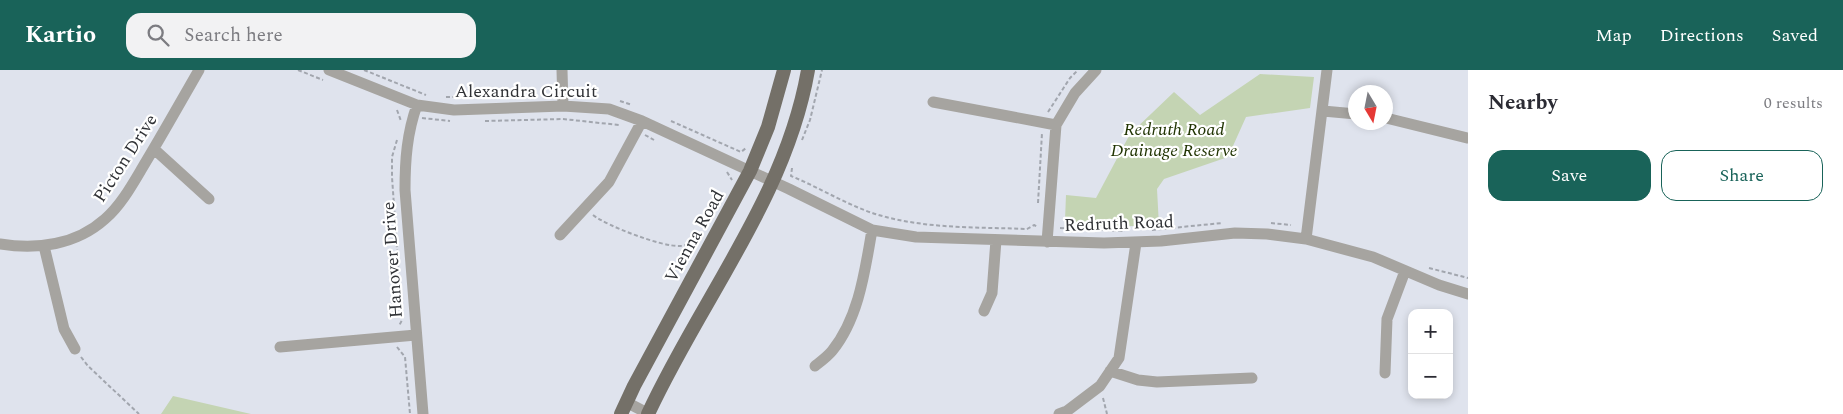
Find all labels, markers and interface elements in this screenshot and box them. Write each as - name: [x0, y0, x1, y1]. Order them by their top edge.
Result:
- search box: [126, 13, 476, 58]
- text: Kartio: [25, 17, 96, 53]
- icon: search: [144, 21, 172, 49]
- text: Search here: [184, 21, 283, 50]
- text: Map: [1596, 22, 1632, 49]
- text: Directions: [1660, 22, 1744, 49]
- text: Saved: [1772, 22, 1818, 49]
- street label: Alexandra Circuit: [455, 78, 597, 105]
- north arrow: [1348, 85, 1393, 130]
- text: Nearby: [1488, 87, 1558, 119]
- text: 0 results: [1764, 91, 1823, 115]
- street label: Picton Drive: [87, 109, 164, 208]
- park label: Redruth Road Drainage Reserve: [1110, 116, 1238, 164]
- button: Save: [1488, 150, 1651, 201]
- button: Share: [1661, 150, 1823, 201]
- street label: Vienna Road: [658, 185, 731, 288]
- street label: Hanover Drive: [375, 201, 410, 319]
- street label: Redruth Road: [1064, 208, 1174, 239]
- map controls: [1408, 309, 1453, 399]
- button: +: [1408, 309, 1453, 354]
- button: −: [1408, 354, 1453, 399]

